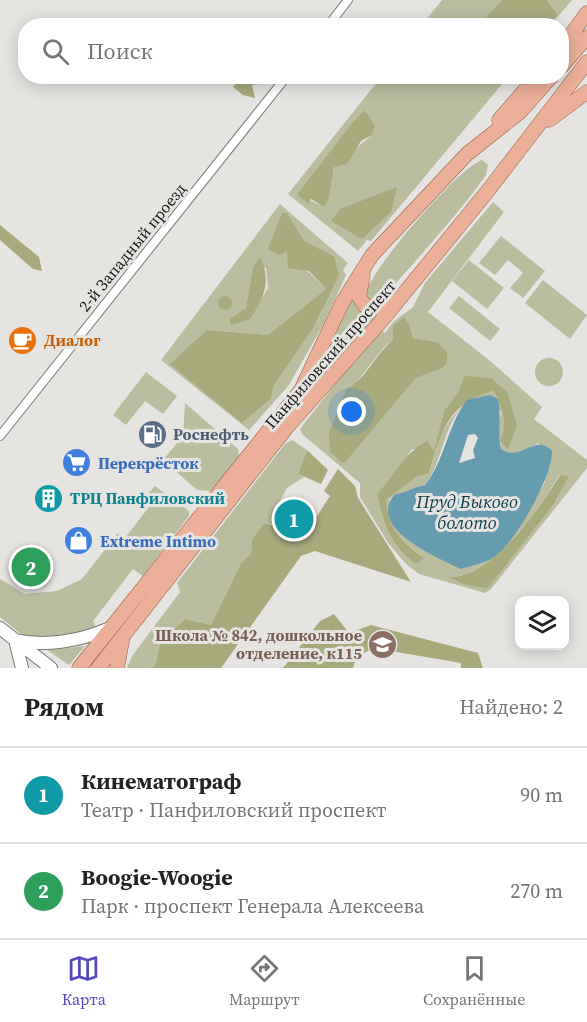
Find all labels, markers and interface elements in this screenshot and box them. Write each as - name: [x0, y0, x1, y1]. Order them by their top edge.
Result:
- search box: [18, 18, 569, 84]
- icon: search: [39, 35, 72, 68]
- text: Поиск: [87, 36, 153, 66]
- street label: 2-й Западный проезд: [73, 178, 191, 316]
- street label: Панфиловский проспект: [259, 275, 401, 433]
- cafe icon: Диалог: [7, 324, 39, 356]
- place label: Диалог: [44, 329, 101, 351]
- your location: [337, 397, 366, 426]
- fuel station icon: Роснефть: [136, 418, 168, 450]
- place label: Роснефть: [173, 423, 249, 445]
- supermarket icon: Перекрёсток: [61, 447, 93, 479]
- place label: Перекрёсток: [98, 452, 199, 474]
- building icon: ТРЦ Панфиловский: [33, 482, 65, 514]
- place label: ТРЦ Панфиловский: [70, 487, 226, 509]
- water label: Пруд Быково болото: [415, 489, 518, 535]
- pin: 1: [274, 496, 314, 542]
- shop icon: Extreme Intimo: [63, 525, 95, 557]
- place label: Extreme Intimo: [100, 530, 216, 552]
- pin: 2: [12, 544, 51, 590]
- map controls: [515, 596, 569, 650]
- button: layers: [515, 596, 569, 650]
- place label: Школа № 842, дошкольное отделение, к115: [155, 624, 362, 664]
- school or university icon: Школа № 842, дошкольное отделение, к115: [367, 628, 399, 660]
- text: Рядом: [24, 689, 104, 725]
- text: Найдено: 2: [459, 693, 563, 721]
- text: Кинематограф: [81, 766, 241, 796]
- text: 1: [38, 781, 49, 809]
- text: 90 m: [520, 781, 563, 809]
- text: Театр · Панфиловский проспект: [81, 796, 387, 824]
- text: Boogie-Woogie: [81, 862, 233, 892]
- text: 2: [38, 877, 49, 905]
- text: 270 m: [510, 877, 563, 905]
- text: Парк · проспект Генерала Алексеева: [81, 892, 424, 920]
- tab: Карта: [62, 952, 106, 1010]
- tab: Маршрут: [229, 952, 300, 1010]
- tab: Сохранённые: [423, 952, 525, 1010]

